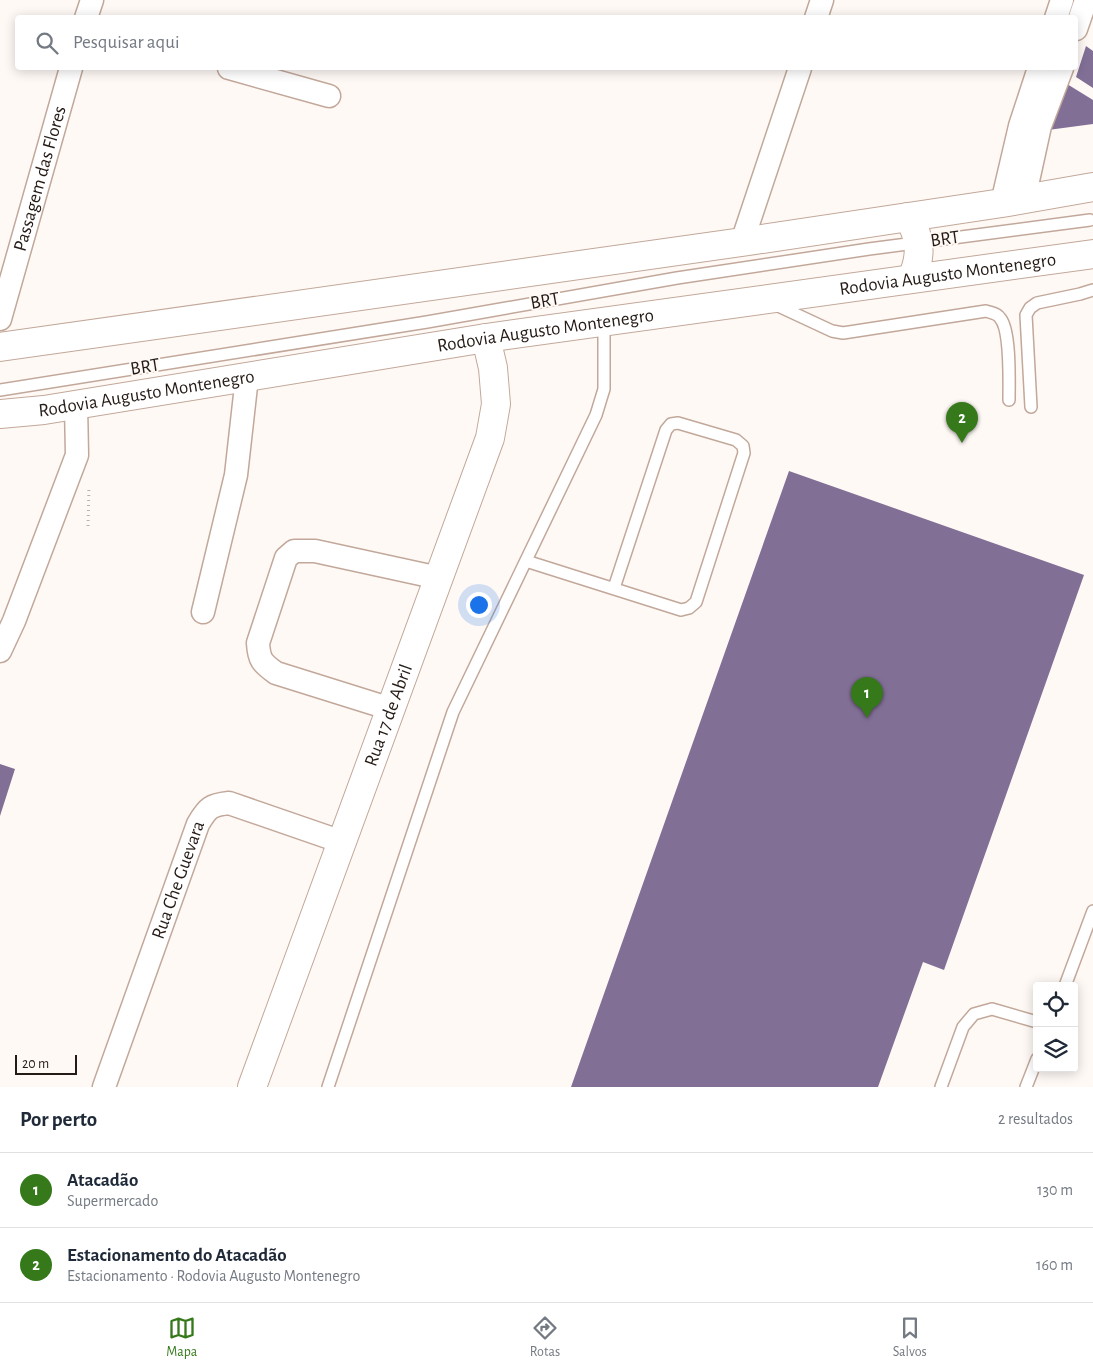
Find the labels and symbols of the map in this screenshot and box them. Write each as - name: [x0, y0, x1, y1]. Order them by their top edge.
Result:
- street label: Passagem das Flores: [10, 104, 69, 253]
- street label: BRT: [929, 228, 961, 250]
- street label: Rodovia Augusto Montenegro: [838, 250, 1057, 299]
- street label: BRT: [529, 289, 561, 313]
- street label: Rodovia Augusto Montenegro: [436, 305, 655, 355]
- street label: BRT: [129, 355, 161, 379]
- street label: Rodovia Augusto Montenegro: [38, 366, 256, 420]
- pin: 2: [946, 402, 978, 443]
- your location: [466, 592, 492, 618]
- street label: Rua 17 de Abril: [361, 662, 416, 769]
- pin: 1: [851, 677, 883, 718]
- street label: Rua Che Guevara: [148, 818, 208, 941]
- scale bar: [15, 1052, 78, 1075]

